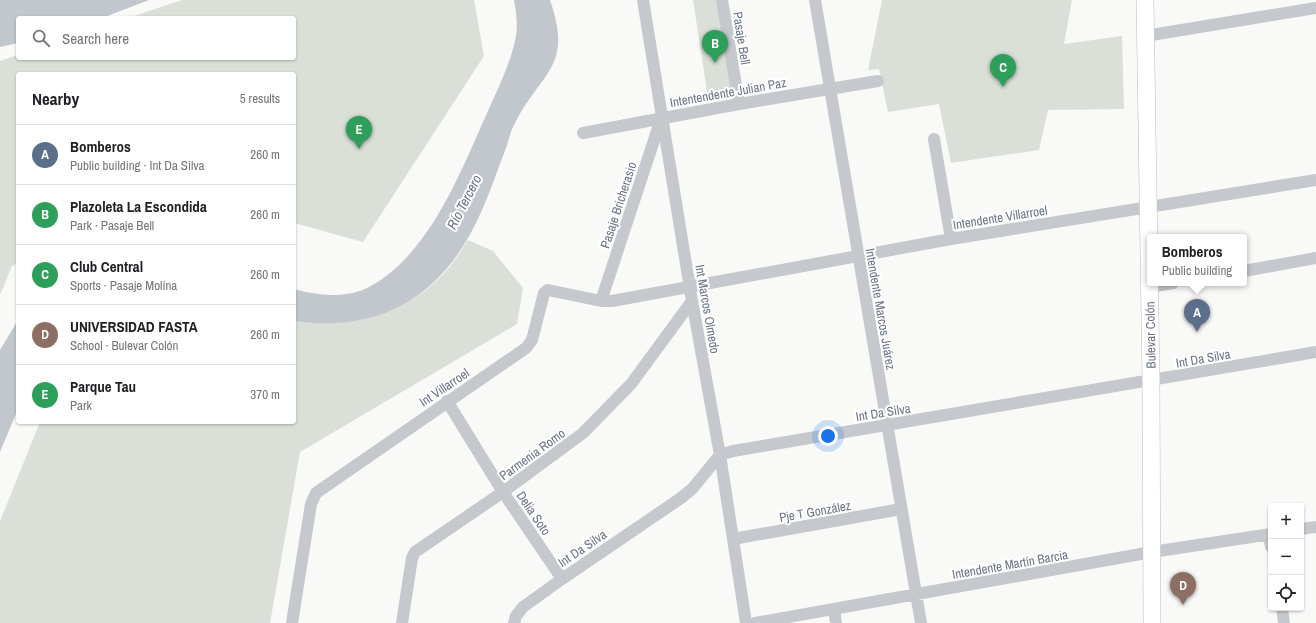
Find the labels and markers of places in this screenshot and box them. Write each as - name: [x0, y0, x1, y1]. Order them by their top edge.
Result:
- pin: B: [702, 30, 728, 63]
- pin: C: [990, 54, 1016, 87]
- pin: E: [346, 116, 372, 149]
- pin: A: [1184, 299, 1210, 332]
- pin: D: [1170, 572, 1196, 605]

